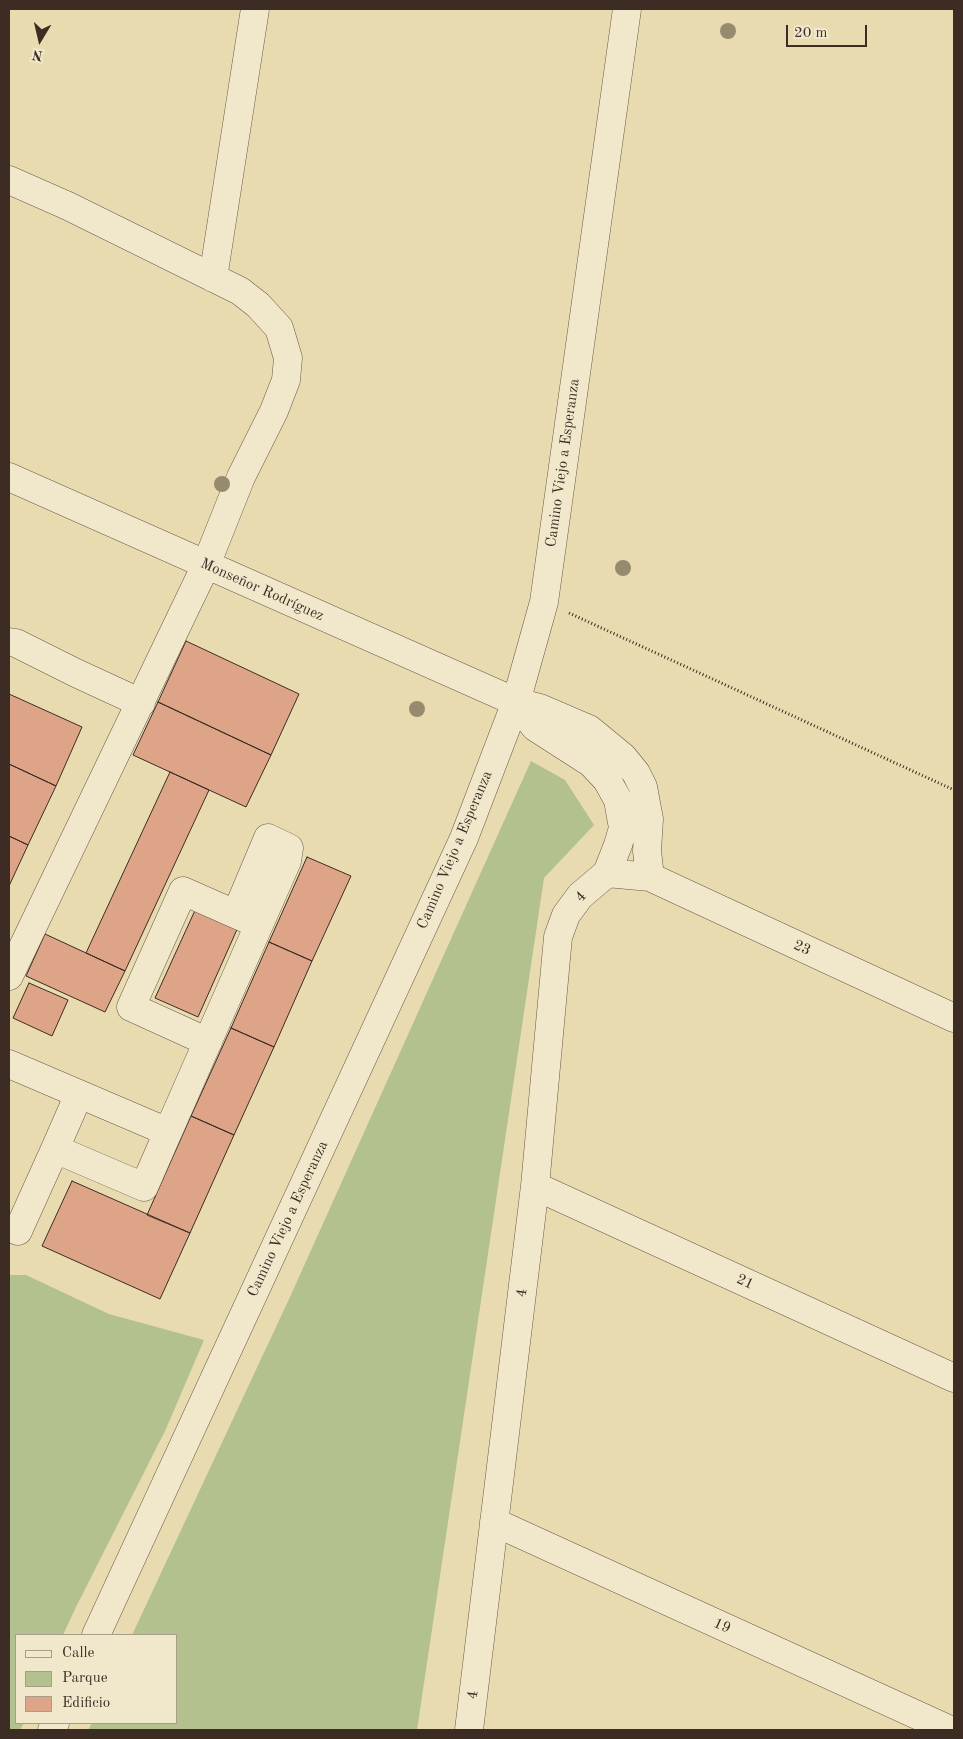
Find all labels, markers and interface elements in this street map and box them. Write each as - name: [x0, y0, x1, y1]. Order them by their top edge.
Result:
- north arrow: [15, 15, 65, 65]
- scale bar: [788, 15, 869, 47]
- text: 20 m: [794, 26, 828, 41]
- text: N: [31, 47, 44, 63]
- street label: Camino Viejo a Esperanza: [542, 377, 584, 549]
- street label: Monseñor Rodríguez: [197, 555, 327, 625]
- street label: Camino Viejo a Esperanza: [413, 768, 497, 932]
- street label: 4: [571, 888, 591, 906]
- street label: 23: [790, 936, 814, 960]
- street label: Camino Viejo a Esperanza: [244, 1138, 332, 1300]
- street label: 21: [733, 1270, 757, 1294]
- street label: 4: [513, 1288, 531, 1298]
- street label: 19: [710, 1614, 734, 1638]
- legend: [15, 1634, 178, 1724]
- text: Calle: [62, 1646, 94, 1661]
- text: Parque: [62, 1671, 108, 1686]
- street label: 4: [464, 1690, 482, 1700]
- text: Edificio: [62, 1696, 110, 1711]

